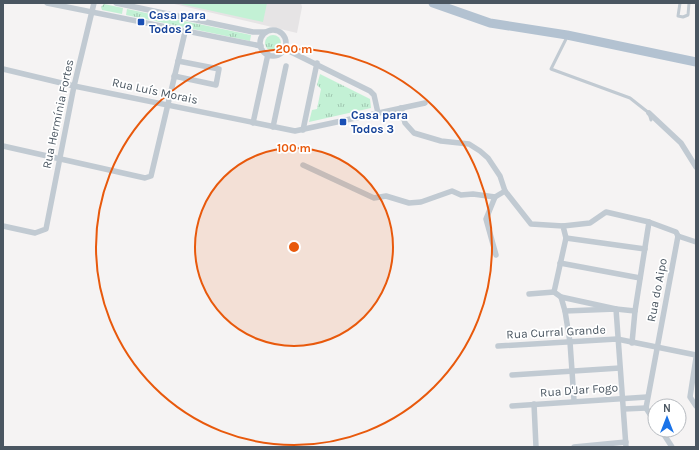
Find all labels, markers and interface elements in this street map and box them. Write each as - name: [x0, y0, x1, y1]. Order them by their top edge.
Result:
- place label: Casa para Todos 2: [149, 8, 206, 36]
- marker: Casa para Todos 2: [136, 17, 146, 27]
- text: 200 m: [276, 42, 312, 56]
- street label: Rua Hermínia Fortes: [40, 58, 76, 170]
- street label: Rua Luís Morais: [111, 75, 199, 107]
- place label: Casa para Todos 3: [351, 108, 408, 136]
- marker: Casa para Todos 3: [338, 117, 348, 127]
- text: 100 m: [277, 141, 311, 155]
- centre of rings: [287, 240, 301, 254]
- street label: Rua do Aipo: [644, 257, 670, 323]
- street label: Rua Curral Grande: [506, 322, 606, 342]
- street label: Rua D'Jar Fogo: [540, 380, 618, 400]
- north arrow: [647, 398, 687, 438]
- text: N: [663, 402, 671, 415]

